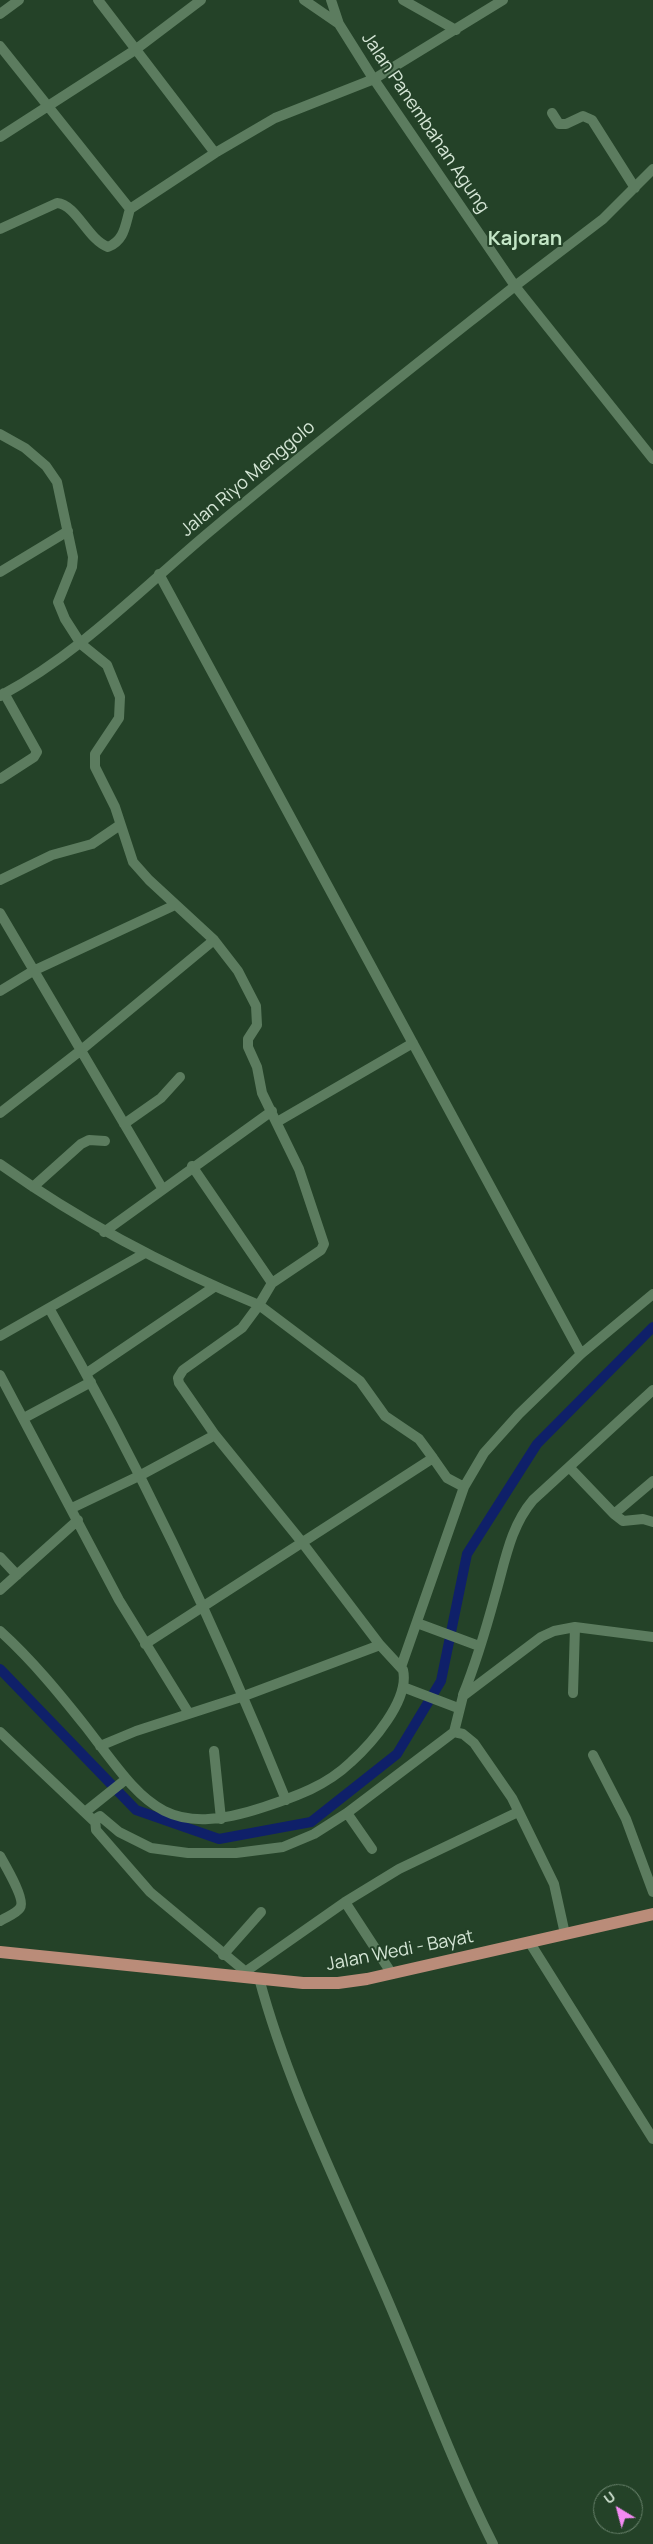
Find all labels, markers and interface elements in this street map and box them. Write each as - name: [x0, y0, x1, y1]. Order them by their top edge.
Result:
- street label: Jalan Panembahan Agung: [356, 29, 494, 217]
- district label: Kajoran: [488, 227, 562, 251]
- street label: Jalan Riyo Menggolo: [176, 417, 320, 541]
- street label: Jalan Wedi - Bayat: [325, 1926, 475, 1976]
- north arrow: [593, 2484, 643, 2534]
- text: U: [600, 2487, 619, 2508]

